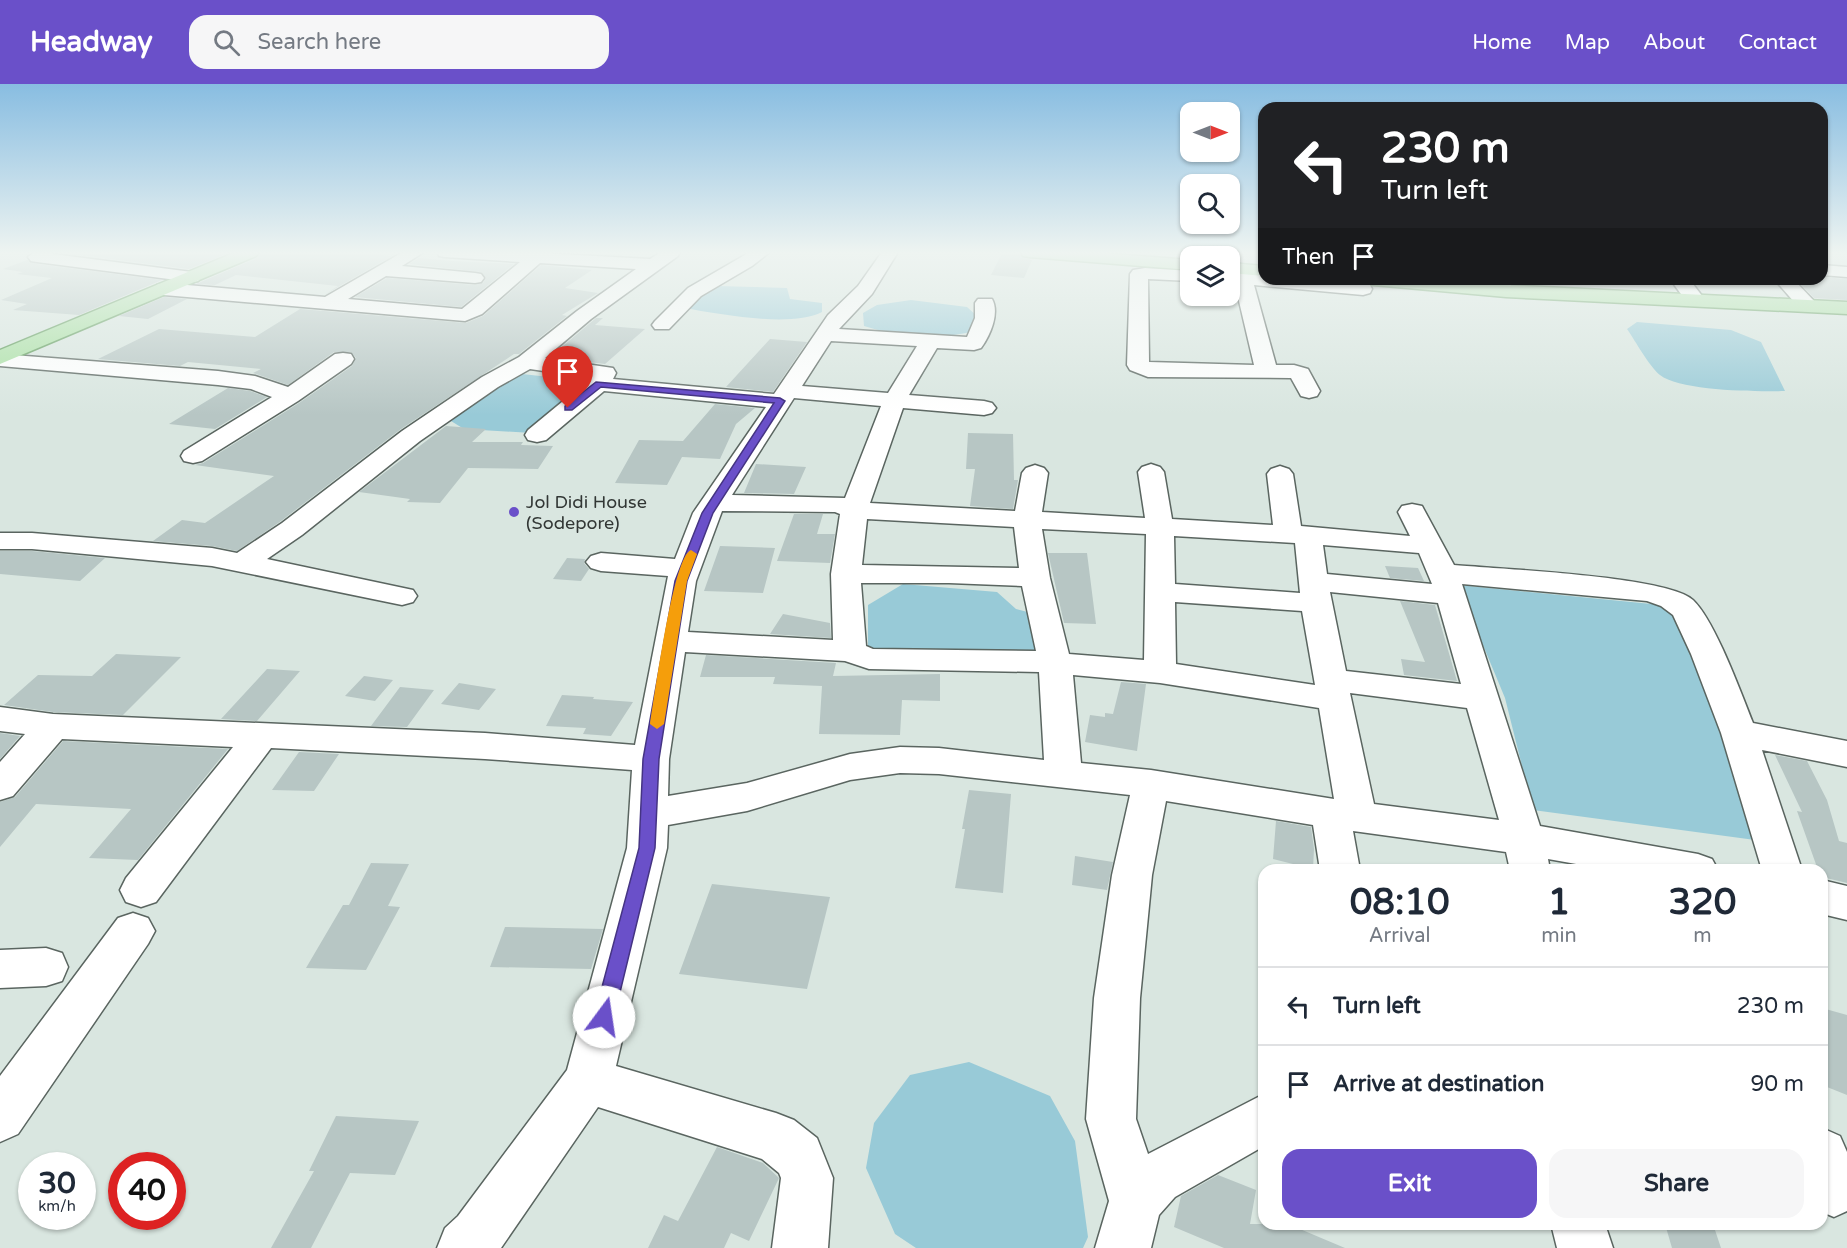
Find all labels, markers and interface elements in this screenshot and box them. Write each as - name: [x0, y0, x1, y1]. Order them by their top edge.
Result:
- search box: [189, 15, 609, 69]
- text: Headway: [30, 25, 153, 59]
- icon: search: [210, 26, 243, 59]
- text: Search here: [258, 29, 381, 55]
- text: Home: [1472, 30, 1532, 55]
- text: Map: [1565, 30, 1610, 55]
- text: About: [1643, 30, 1705, 55]
- text: Contact: [1738, 30, 1817, 55]
- north arrow: [1180, 102, 1240, 162]
- map controls: [1180, 102, 1240, 306]
- text: 230 m: [1381, 123, 1510, 174]
- icon: left: [1282, 126, 1360, 204]
- button: search: [1180, 174, 1240, 234]
- text: Turn left: [1381, 174, 1488, 207]
- icon: arrive: [1347, 240, 1380, 273]
- text: Then: [1282, 244, 1335, 270]
- button: layers: [1180, 246, 1240, 306]
- pin: [542, 346, 593, 408]
- icon: arrive: [551, 355, 584, 388]
- place label: Jol Didi House (Sodepore): [526, 491, 647, 534]
- marker: Jol Didi House (Sodepore): [507, 505, 521, 519]
- text: 08:10: [1350, 881, 1450, 924]
- text: 1: [1548, 881, 1570, 924]
- text: 320: [1668, 881, 1736, 924]
- text: Arrival: [1369, 924, 1431, 948]
- text: min: [1541, 924, 1577, 948]
- text: m: [1693, 924, 1712, 948]
- position arrow: [572, 985, 636, 1049]
- icon: left: [1282, 990, 1315, 1023]
- text: Turn left: [1333, 993, 1421, 1019]
- text: 230 m: [1737, 993, 1804, 1019]
- icon: arrive: [1282, 1068, 1315, 1101]
- text: Arrive at destination: [1333, 1071, 1544, 1097]
- text: 90 m: [1750, 1071, 1804, 1097]
- button: Exit: [1282, 1149, 1537, 1218]
- button: Share: [1549, 1149, 1804, 1218]
- speed limit sign: 40: [108, 1152, 186, 1230]
- text: 30: [38, 1165, 76, 1202]
- text: km/h: [38, 1197, 76, 1215]

